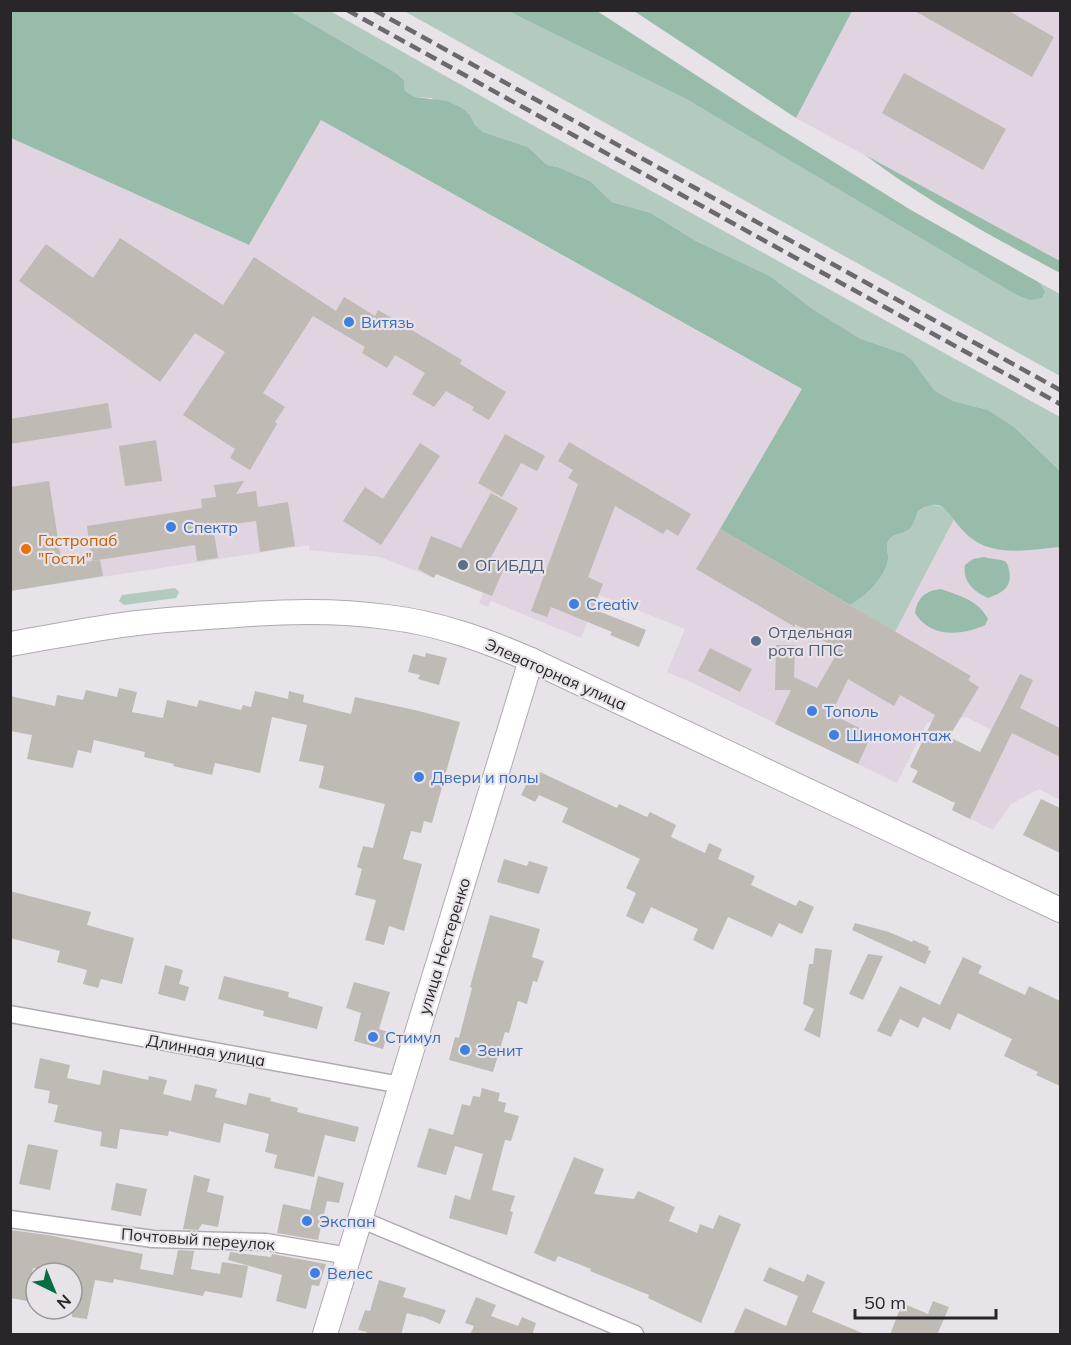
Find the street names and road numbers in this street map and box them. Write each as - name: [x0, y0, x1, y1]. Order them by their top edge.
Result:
- street label: Элеваторная улица: [482, 634, 630, 714]
- street label: улица Нестеренко: [414, 875, 474, 1017]
- street label: Длинная улица: [145, 1030, 267, 1070]
- street label: Почтовый переулок: [120, 1224, 276, 1254]

